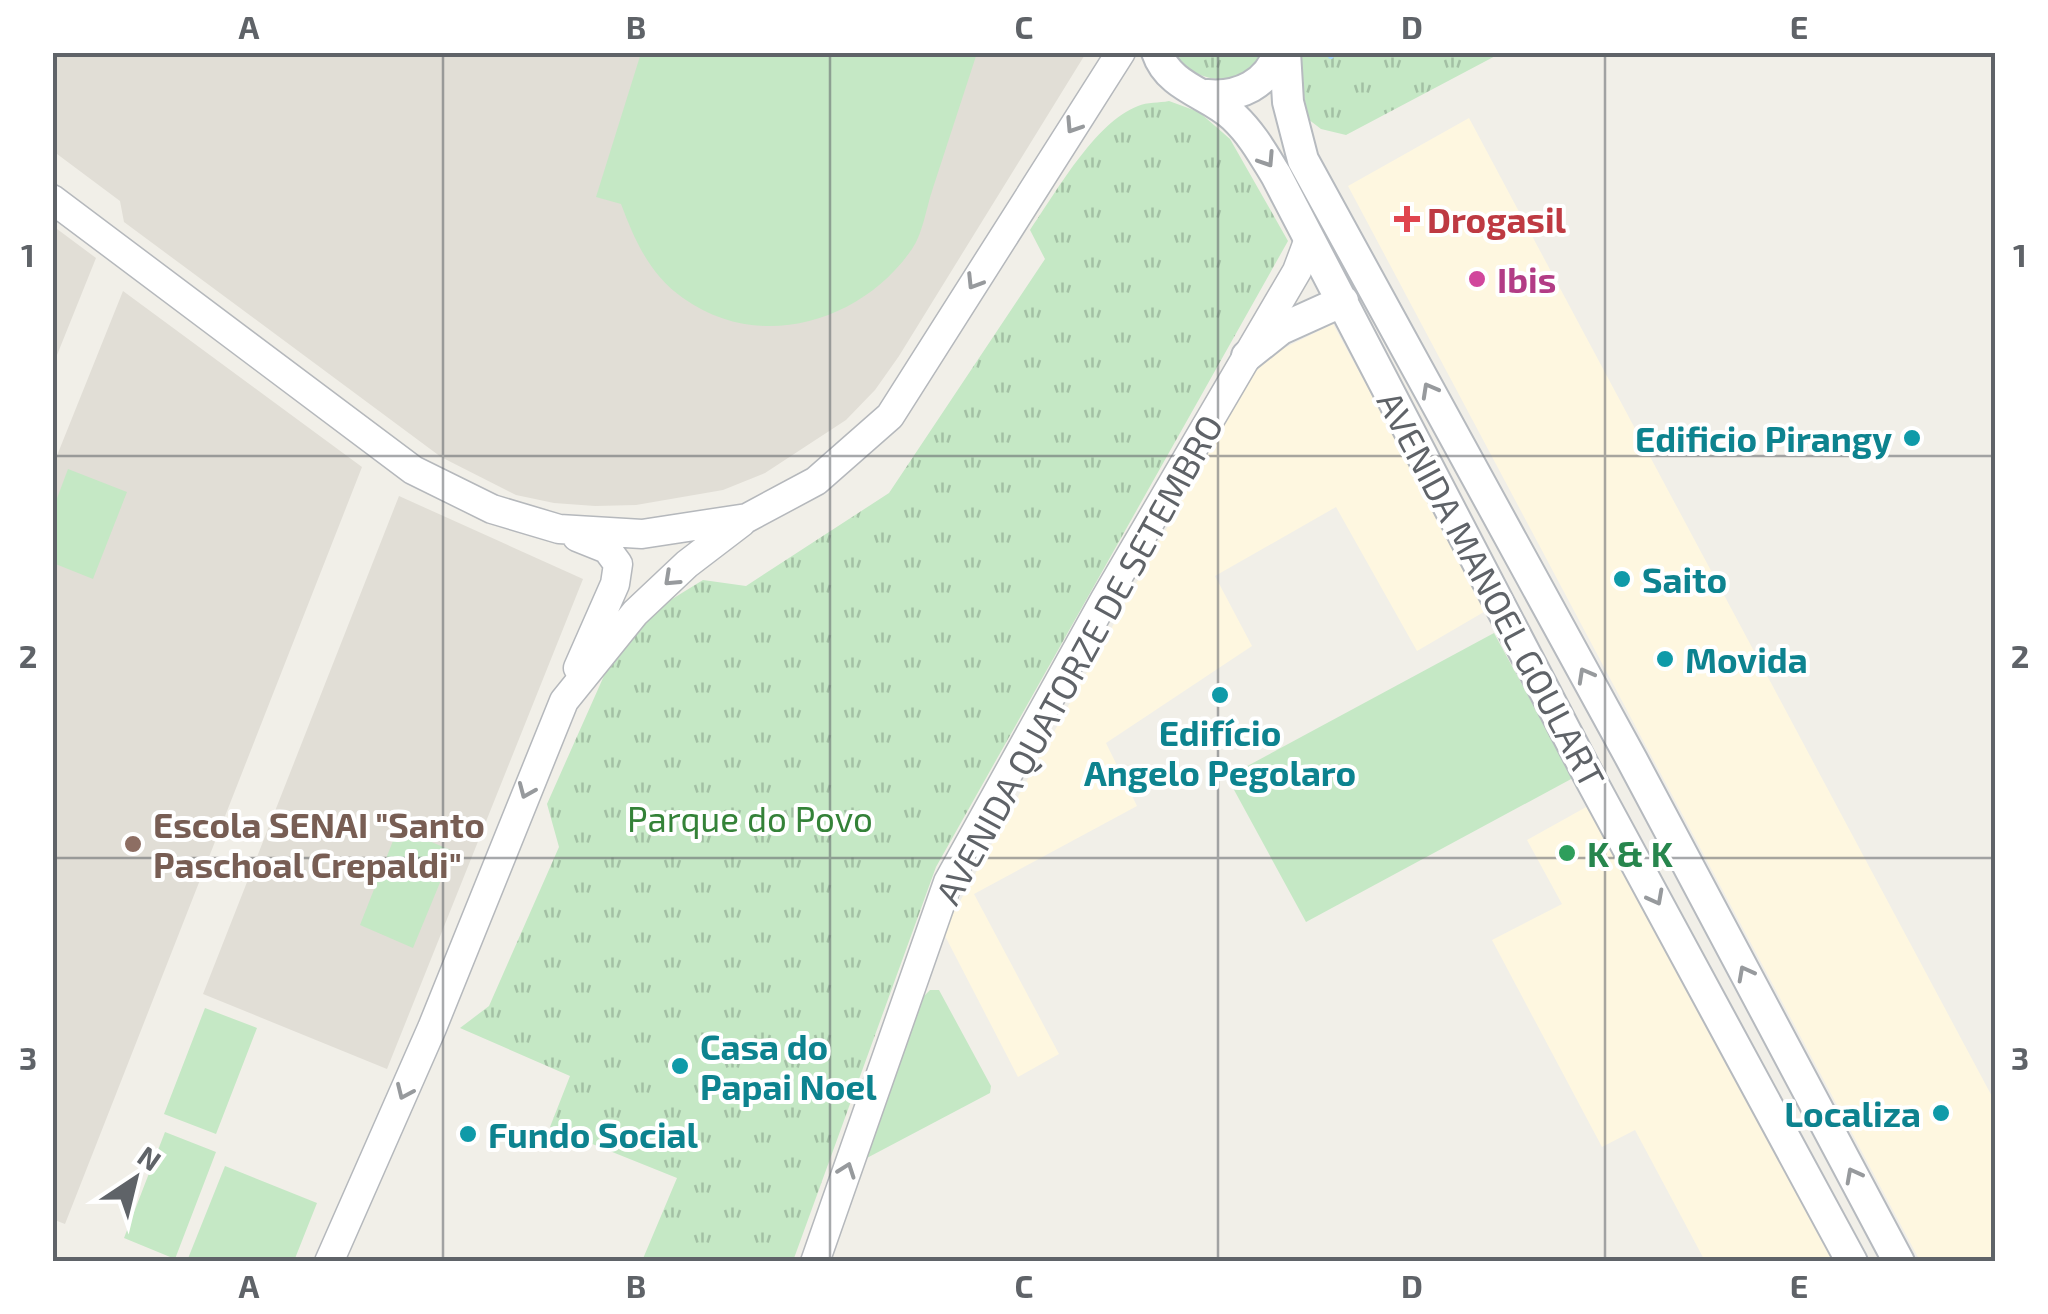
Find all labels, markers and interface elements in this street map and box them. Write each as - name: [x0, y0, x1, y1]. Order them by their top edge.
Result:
- text: A: [239, 7, 260, 45]
- text: B: [626, 7, 646, 45]
- text: C: [1015, 7, 1033, 45]
- text: D: [1401, 7, 1423, 45]
- text: E: [1790, 7, 1808, 45]
- one-way arrow: [1067, 115, 1086, 133]
- one-way arrow: [1255, 149, 1274, 167]
- place label: Drogasil: [1427, 198, 1567, 240]
- marker: Drogasil: [1396, 208, 1418, 230]
- text: 1: [21, 235, 35, 273]
- text: 1: [2013, 235, 2027, 273]
- place label: Ibis: [1497, 258, 1556, 300]
- marker: Ibis: [1466, 268, 1488, 290]
- one-way arrow: [968, 271, 987, 289]
- one-way arrow: [1421, 382, 1441, 400]
- street label: AVENIDA MANOEL GOULART: [1370, 384, 1614, 794]
- street label: AVENIDA QUATORZE DE SETEMBRO: [926, 407, 1230, 911]
- place label: Edificio Pirangy: [1635, 417, 1892, 460]
- marker: Edificio Pirangy: [1901, 427, 1923, 449]
- place label: Saito: [1642, 558, 1727, 600]
- one-way arrow: [664, 567, 683, 585]
- marker: Saito: [1611, 568, 1633, 590]
- text: 2: [19, 636, 37, 674]
- text: 2: [2011, 636, 2029, 674]
- place label: Movida: [1685, 638, 1808, 680]
- marker: Movida: [1654, 648, 1676, 670]
- one-way arrow: [1577, 667, 1597, 685]
- marker: Edifício Angelo Pegolaro: [1209, 684, 1231, 706]
- place label: Edifício Angelo Pegolaro: [1084, 711, 1356, 793]
- one-way arrow: [518, 781, 538, 799]
- park label: Parque do Povo: [627, 797, 873, 839]
- place label: Escola SENAI "Santo Paschoal Crepaldi": [153, 803, 485, 885]
- place label: K & K: [1587, 832, 1674, 874]
- marker: Escola SENAI "Santo Paschoal Crepaldi": [122, 833, 144, 855]
- marker: K & K: [1556, 842, 1578, 864]
- one-way arrow: [1643, 888, 1663, 906]
- one-way arrow: [1738, 966, 1758, 984]
- place label: Casa do Papai Noel: [700, 1025, 877, 1107]
- text: 3: [19, 1038, 37, 1076]
- text: 3: [2011, 1038, 2029, 1076]
- marker: Casa do Papai Noel: [669, 1055, 691, 1077]
- one-way arrow: [396, 1082, 416, 1100]
- place label: Localiza: [1784, 1092, 1921, 1134]
- marker: Localiza: [1930, 1102, 1952, 1124]
- place label: Fundo Social: [488, 1113, 699, 1155]
- marker: Fundo Social: [457, 1123, 479, 1145]
- north arrow: [85, 1129, 185, 1229]
- text: N: [132, 1138, 168, 1177]
- one-way arrow: [835, 1162, 856, 1179]
- one-way arrow: [1846, 1168, 1865, 1186]
- text: A: [239, 1266, 260, 1304]
- text: B: [626, 1266, 646, 1304]
- text: C: [1015, 1266, 1033, 1304]
- text: D: [1401, 1266, 1423, 1304]
- text: E: [1790, 1266, 1808, 1304]

